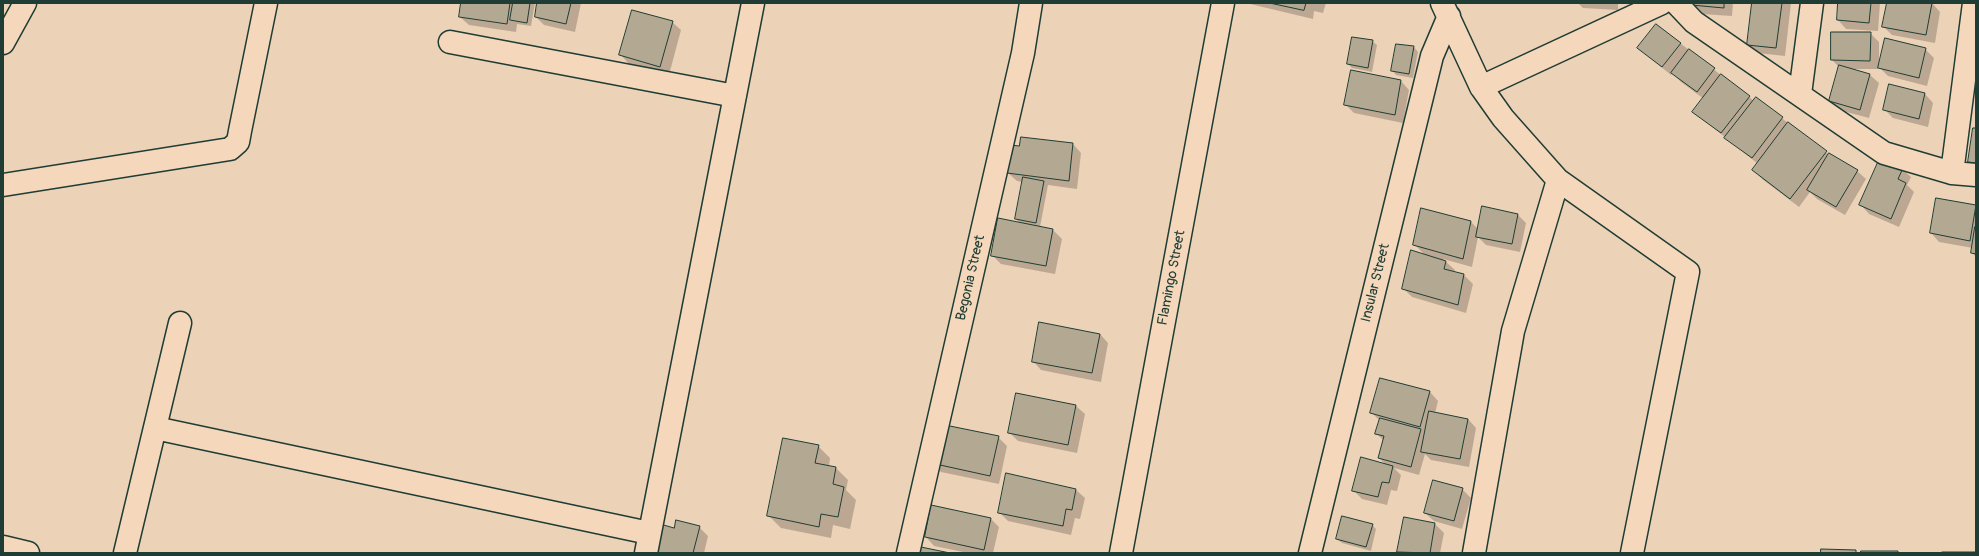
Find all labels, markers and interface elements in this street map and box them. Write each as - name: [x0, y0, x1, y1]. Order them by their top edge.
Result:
- street label: Flamingo Street: [1155, 229, 1189, 327]
- street label: Begonia Street: [953, 234, 989, 322]
- street label: Insular Street: [1358, 242, 1394, 324]

